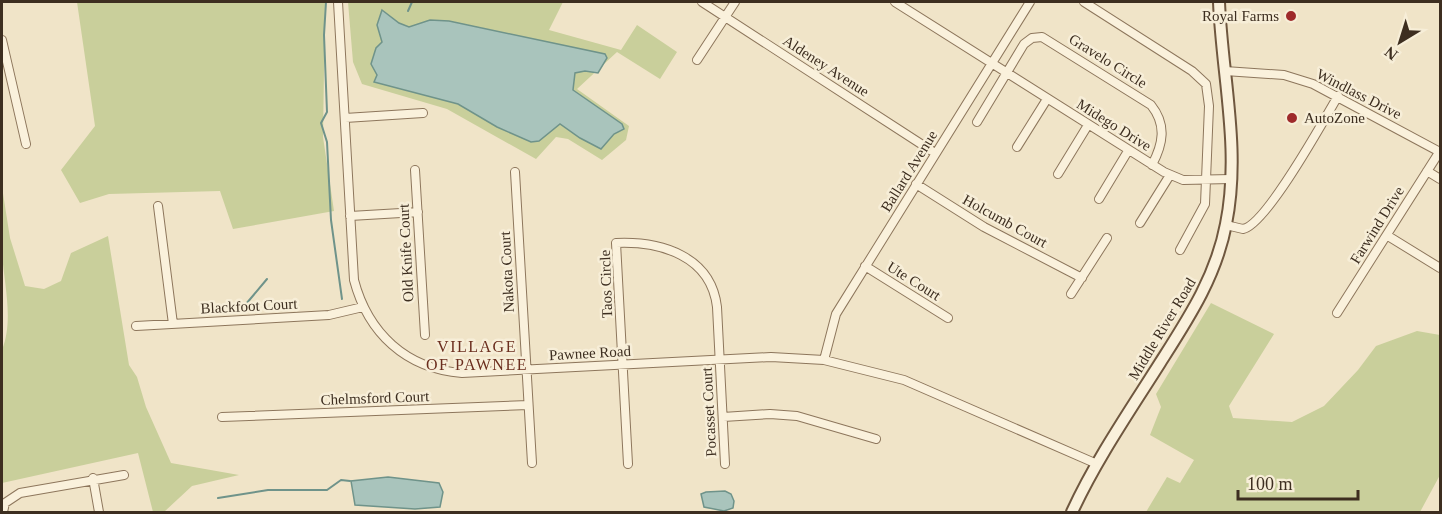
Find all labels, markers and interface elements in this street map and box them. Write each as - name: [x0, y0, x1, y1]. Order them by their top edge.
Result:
- place label: Royal Farms: [1202, 8, 1279, 24]
- marker: Royal Farms: [1284, 9, 1298, 23]
- north arrow: [1370, 12, 1430, 72]
- street label: Gravelo Circle: [1066, 31, 1150, 91]
- street label: Aldeney Avenue: [780, 32, 872, 100]
- text: N: [1381, 43, 1401, 64]
- street label: Windlass Drive: [1314, 66, 1404, 122]
- street label: Midego Drive: [1074, 96, 1154, 154]
- place label: AutoZone: [1304, 110, 1365, 126]
- marker: AutoZone: [1285, 111, 1299, 125]
- street label: Ballard Avenue: [878, 127, 941, 215]
- street label: Farwind Drive: [1347, 183, 1407, 267]
- street label: Holcumb Court: [960, 191, 1051, 251]
- street label: Old Knife Court: [395, 203, 417, 303]
- street label: Nakota Court: [497, 230, 517, 313]
- street label: Taos Circle: [597, 249, 615, 319]
- street label: Ute Court: [884, 258, 944, 304]
- street label: Middle River Road: [1125, 275, 1199, 383]
- street label: Blackfoot Court: [200, 295, 299, 317]
- district label: VILLAGE OF PAWNEE: [426, 338, 528, 373]
- street label: Pawnee Road: [549, 343, 632, 363]
- street label: Pocasset Court: [699, 366, 719, 457]
- street label: Chelmsford Court: [320, 388, 430, 408]
- scale bar: [1238, 463, 1358, 501]
- text: 100 m: [1247, 474, 1293, 494]

